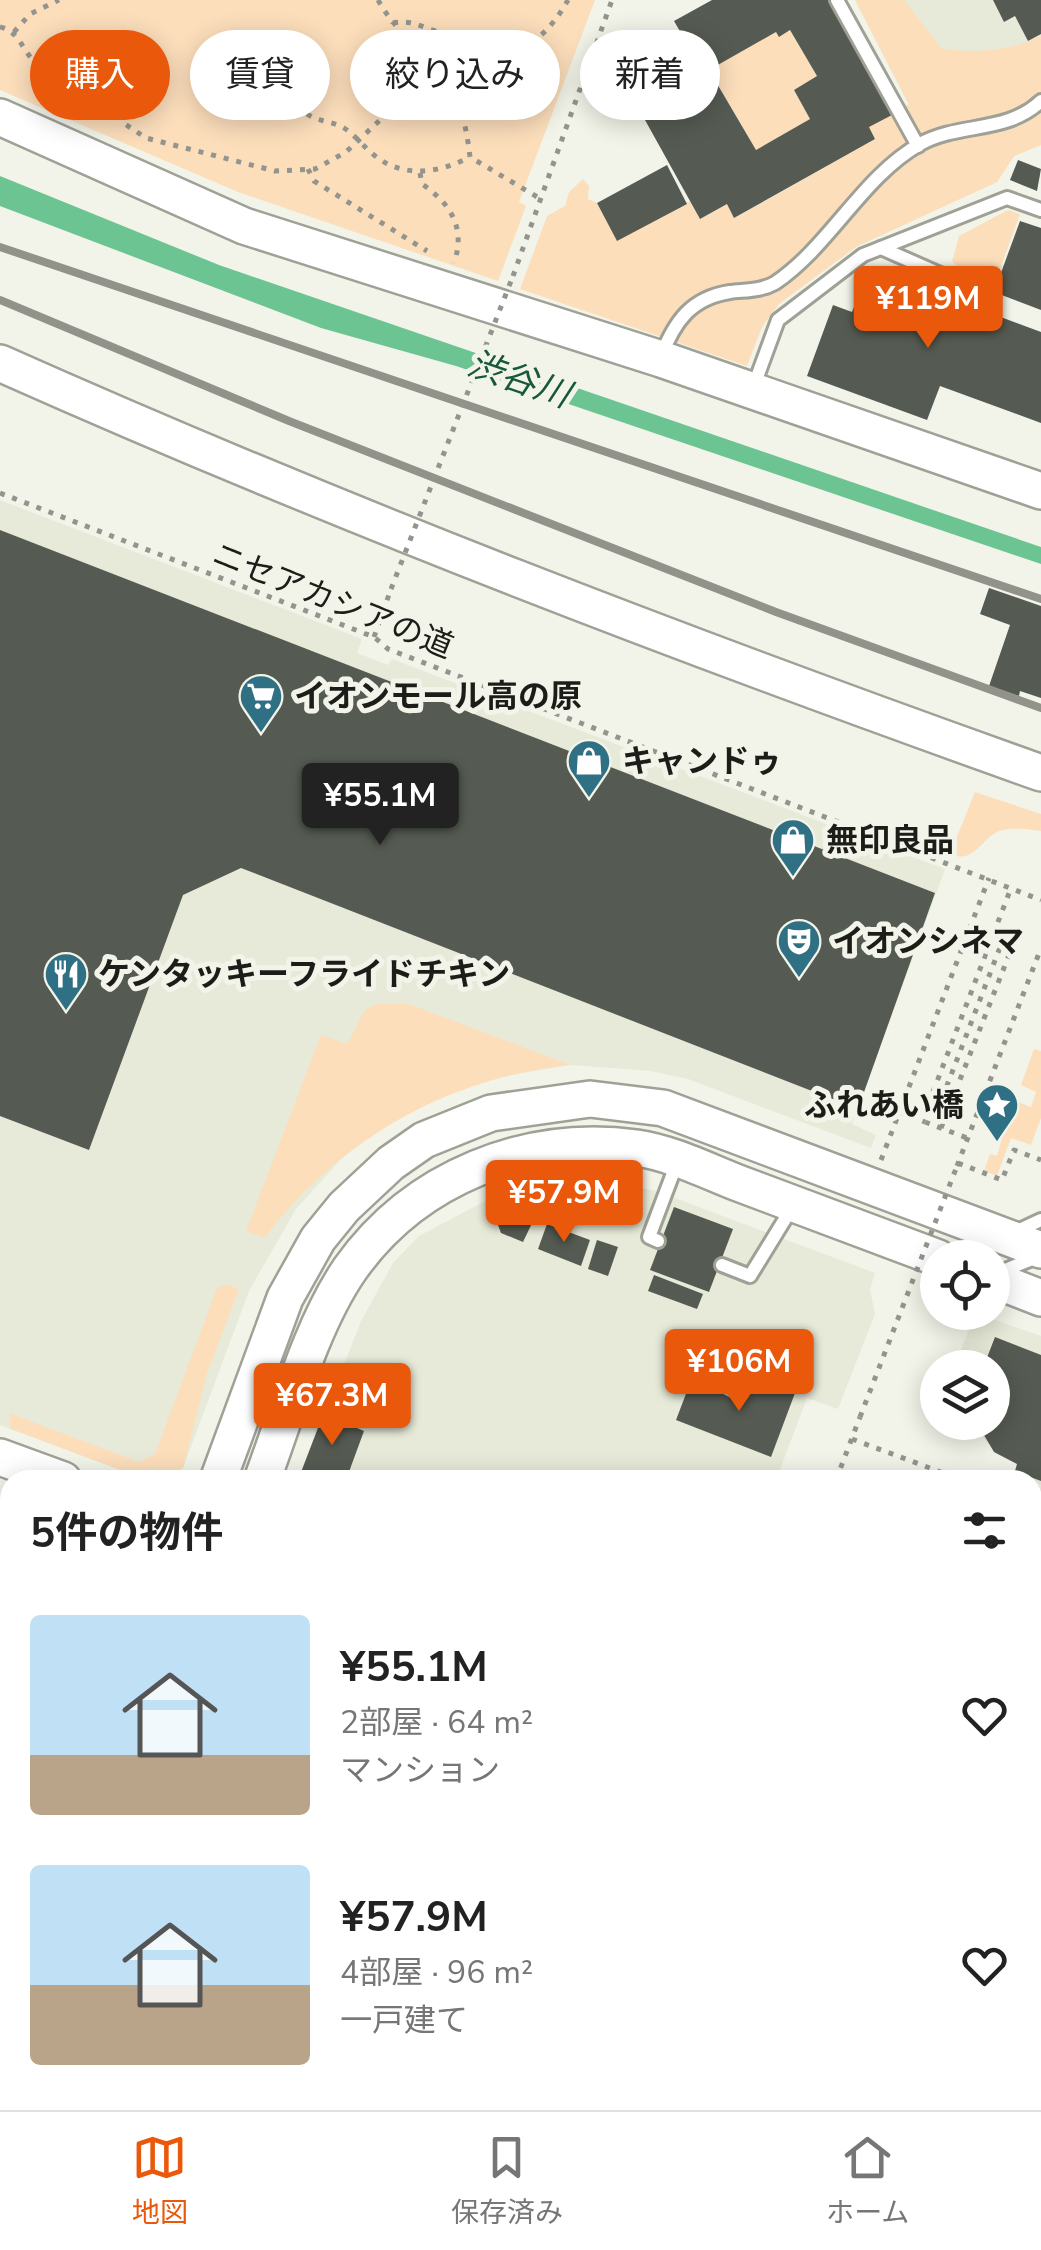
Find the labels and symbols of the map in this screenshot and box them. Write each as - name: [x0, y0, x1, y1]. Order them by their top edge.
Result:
- pin: ¥119M: [858, 266, 998, 351]
- water label: 渋谷川: [462, 340, 580, 420]
- street label: ニセアカシアの道: [206, 533, 460, 668]
- supermarket icon: イオンモール高の原: [238, 673, 284, 734]
- place label: イオンモール高の原: [294, 675, 582, 718]
- shop icon: キャンドゥ: [566, 738, 612, 799]
- place label: キャンドゥ: [622, 740, 782, 783]
- pin: ¥55.1M: [299, 763, 461, 848]
- shop icon: 無印良品: [770, 817, 816, 878]
- place label: 無印良品: [826, 819, 954, 862]
- theatre icon: イオンシネマ: [776, 918, 822, 979]
- place label: イオンシネマ: [832, 920, 1024, 963]
- restaurant icon: ケンタッキーフライドチキン: [43, 951, 89, 1012]
- place label: ケンタッキーフライドチキン: [98, 953, 510, 996]
- place icon: ふれあい橋: [974, 1082, 1020, 1143]
- place label: ふれあい橋: [804, 1084, 964, 1127]
- pin: ¥57.9M: [483, 1160, 645, 1245]
- pin: ¥106M: [669, 1329, 809, 1414]
- pin: ¥67.3M: [251, 1363, 413, 1448]

